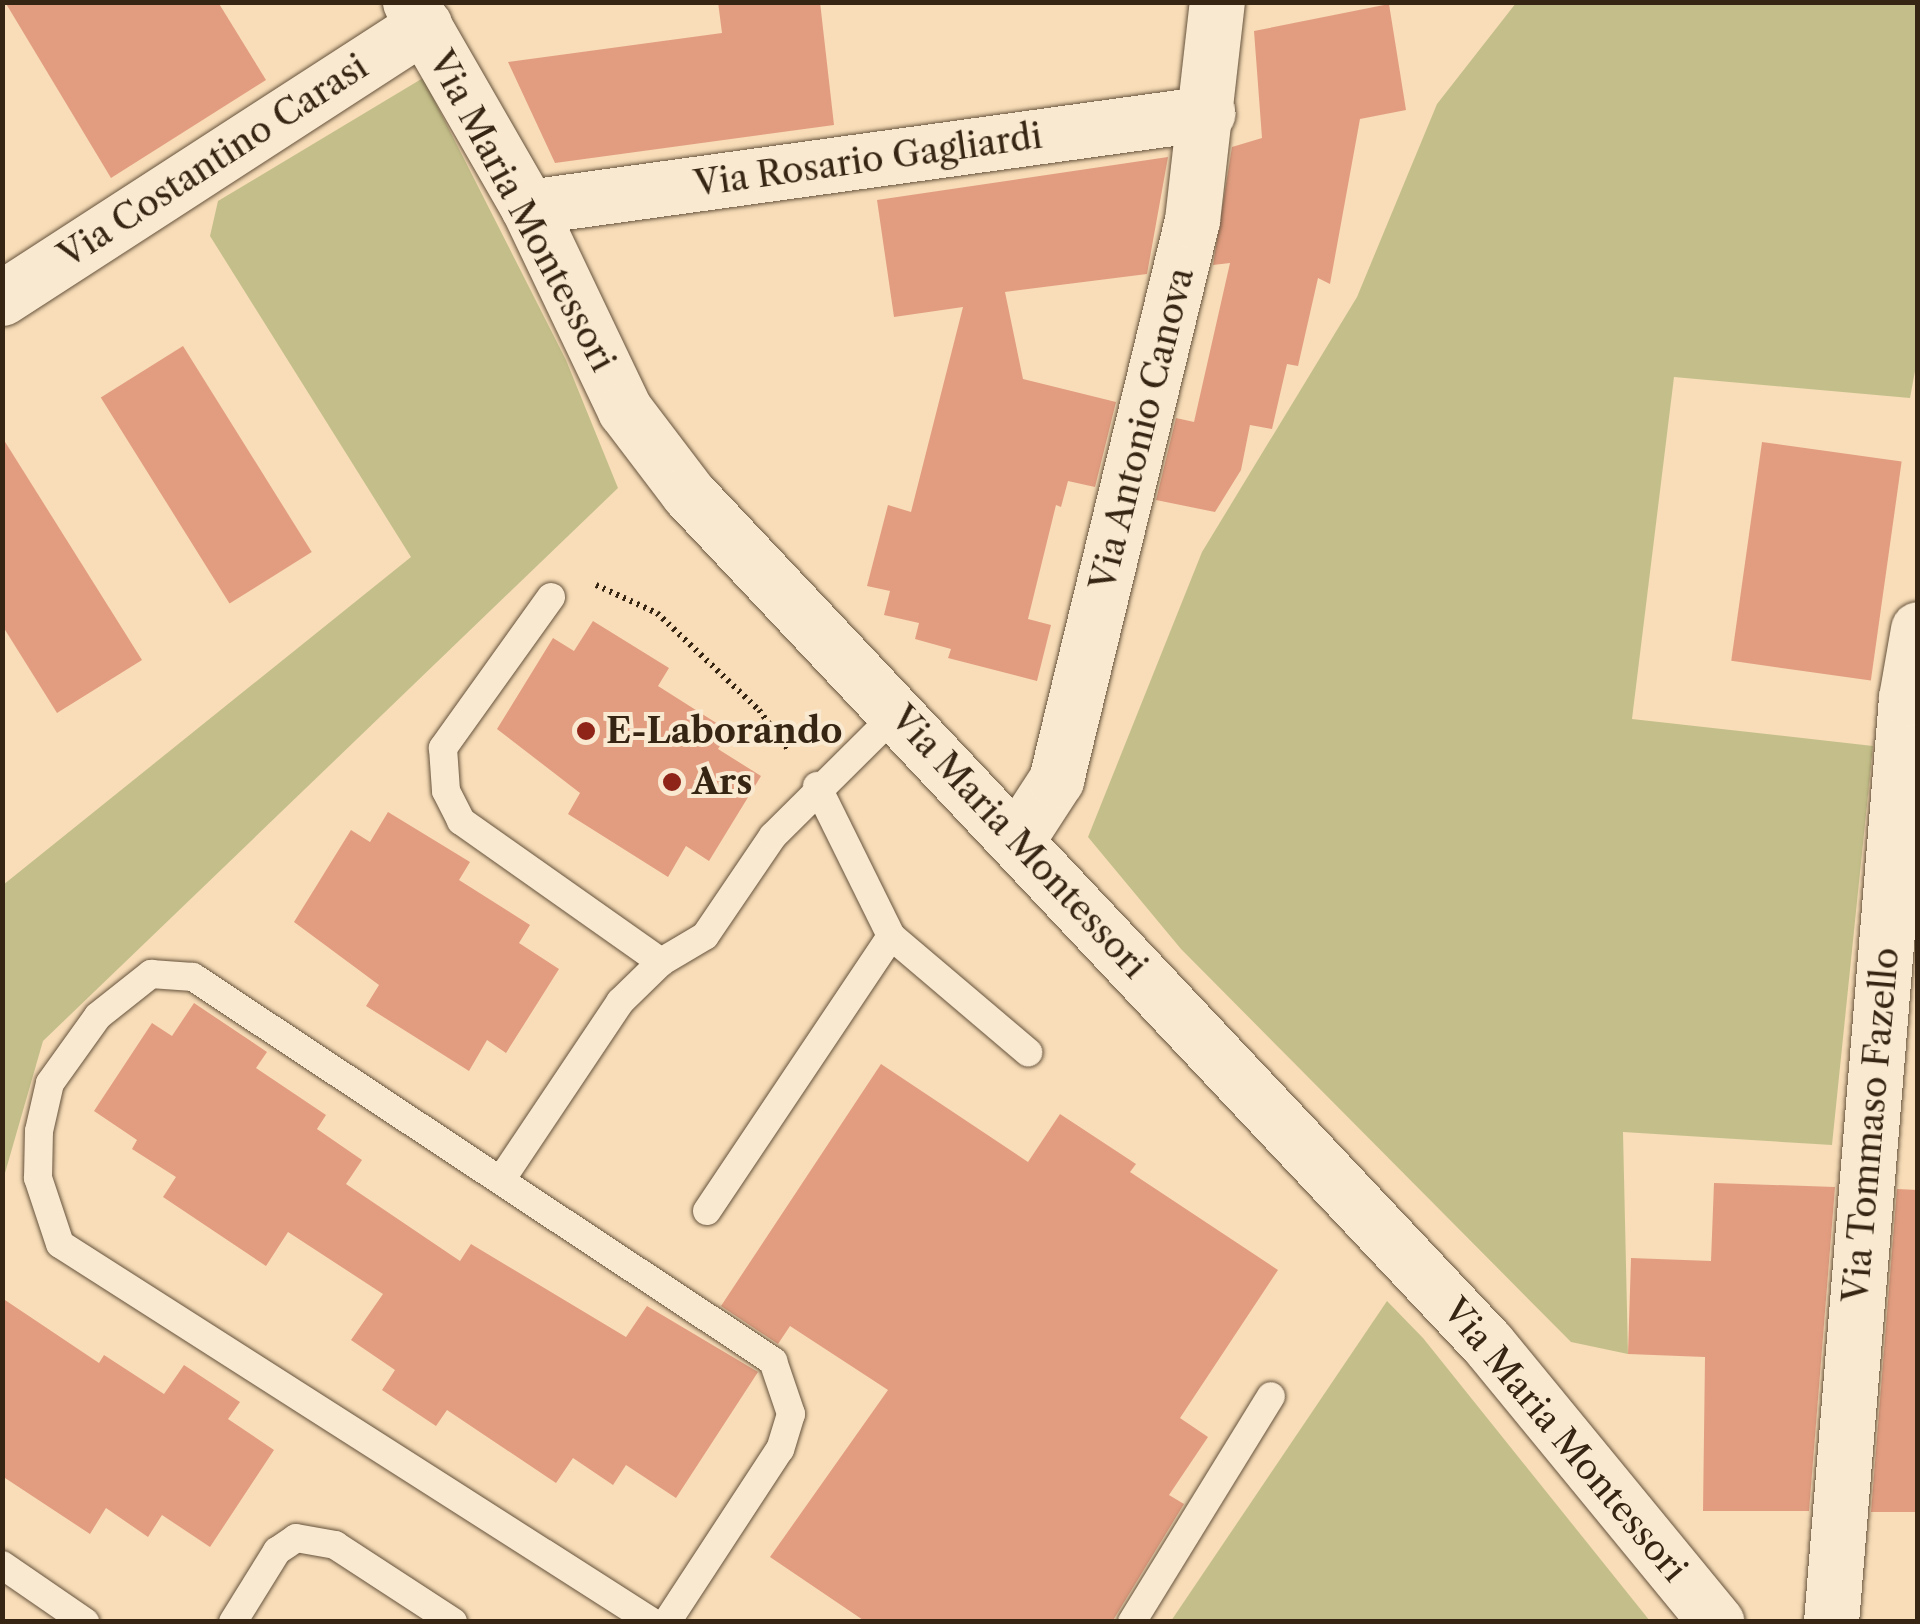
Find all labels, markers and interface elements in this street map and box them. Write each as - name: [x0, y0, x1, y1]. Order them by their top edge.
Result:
- street label: Via Maria Montessori: [420, 43, 624, 379]
- street label: Via Costantino Carasi: [51, 45, 375, 277]
- street label: Via Rosario Gagliardi: [691, 115, 1045, 205]
- street label: Via Antonio Canova: [1081, 262, 1203, 596]
- street label: Via Maria Montessori: [882, 697, 1156, 987]
- place label: E-Laborando: [606, 710, 843, 752]
- marker: E-Laborando: [575, 720, 597, 742]
- place label: Ars: [692, 761, 752, 803]
- marker: Ars: [661, 771, 683, 793]
- street label: Via Tommaso Fazello: [1835, 945, 1907, 1305]
- street label: Via Maria Montessori: [1434, 1290, 1696, 1590]

